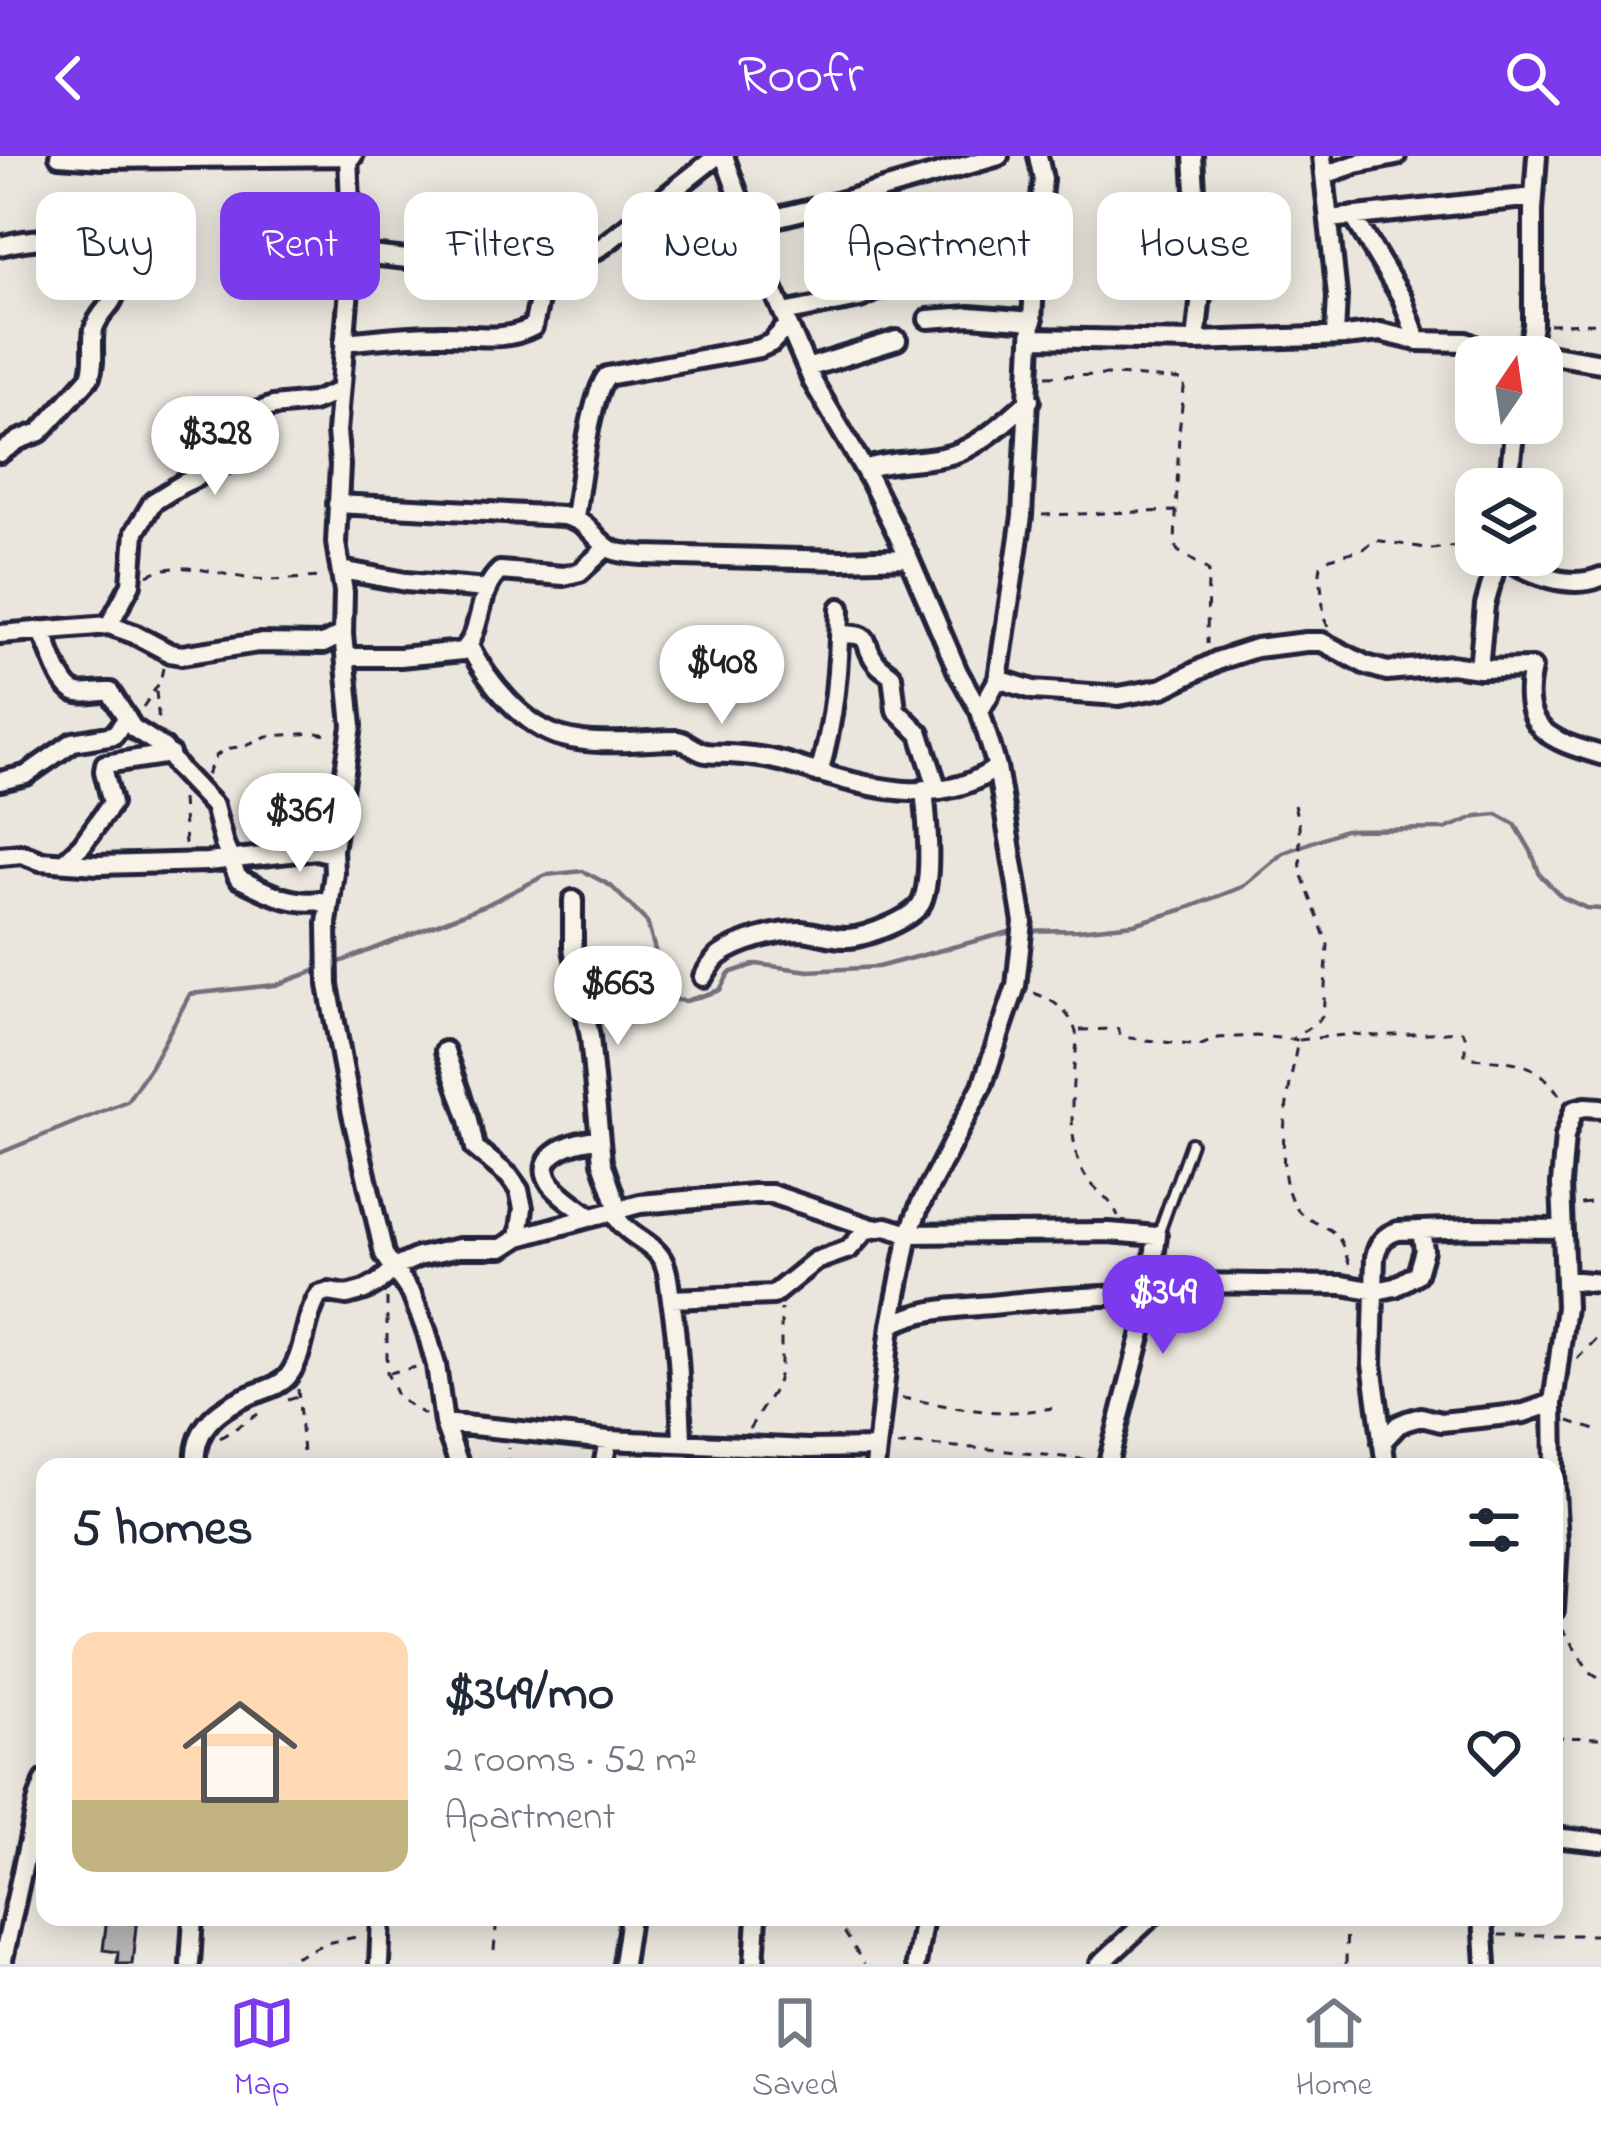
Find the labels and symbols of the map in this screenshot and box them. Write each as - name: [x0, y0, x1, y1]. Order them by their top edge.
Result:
- north arrow: [1455, 336, 1563, 444]
- pin: $328: [144, 396, 286, 498]
- pin: $408: [651, 625, 793, 727]
- pin: $361: [229, 773, 371, 875]
- pin: $663: [547, 946, 689, 1048]
- pin: $349: [1092, 1255, 1234, 1357]

